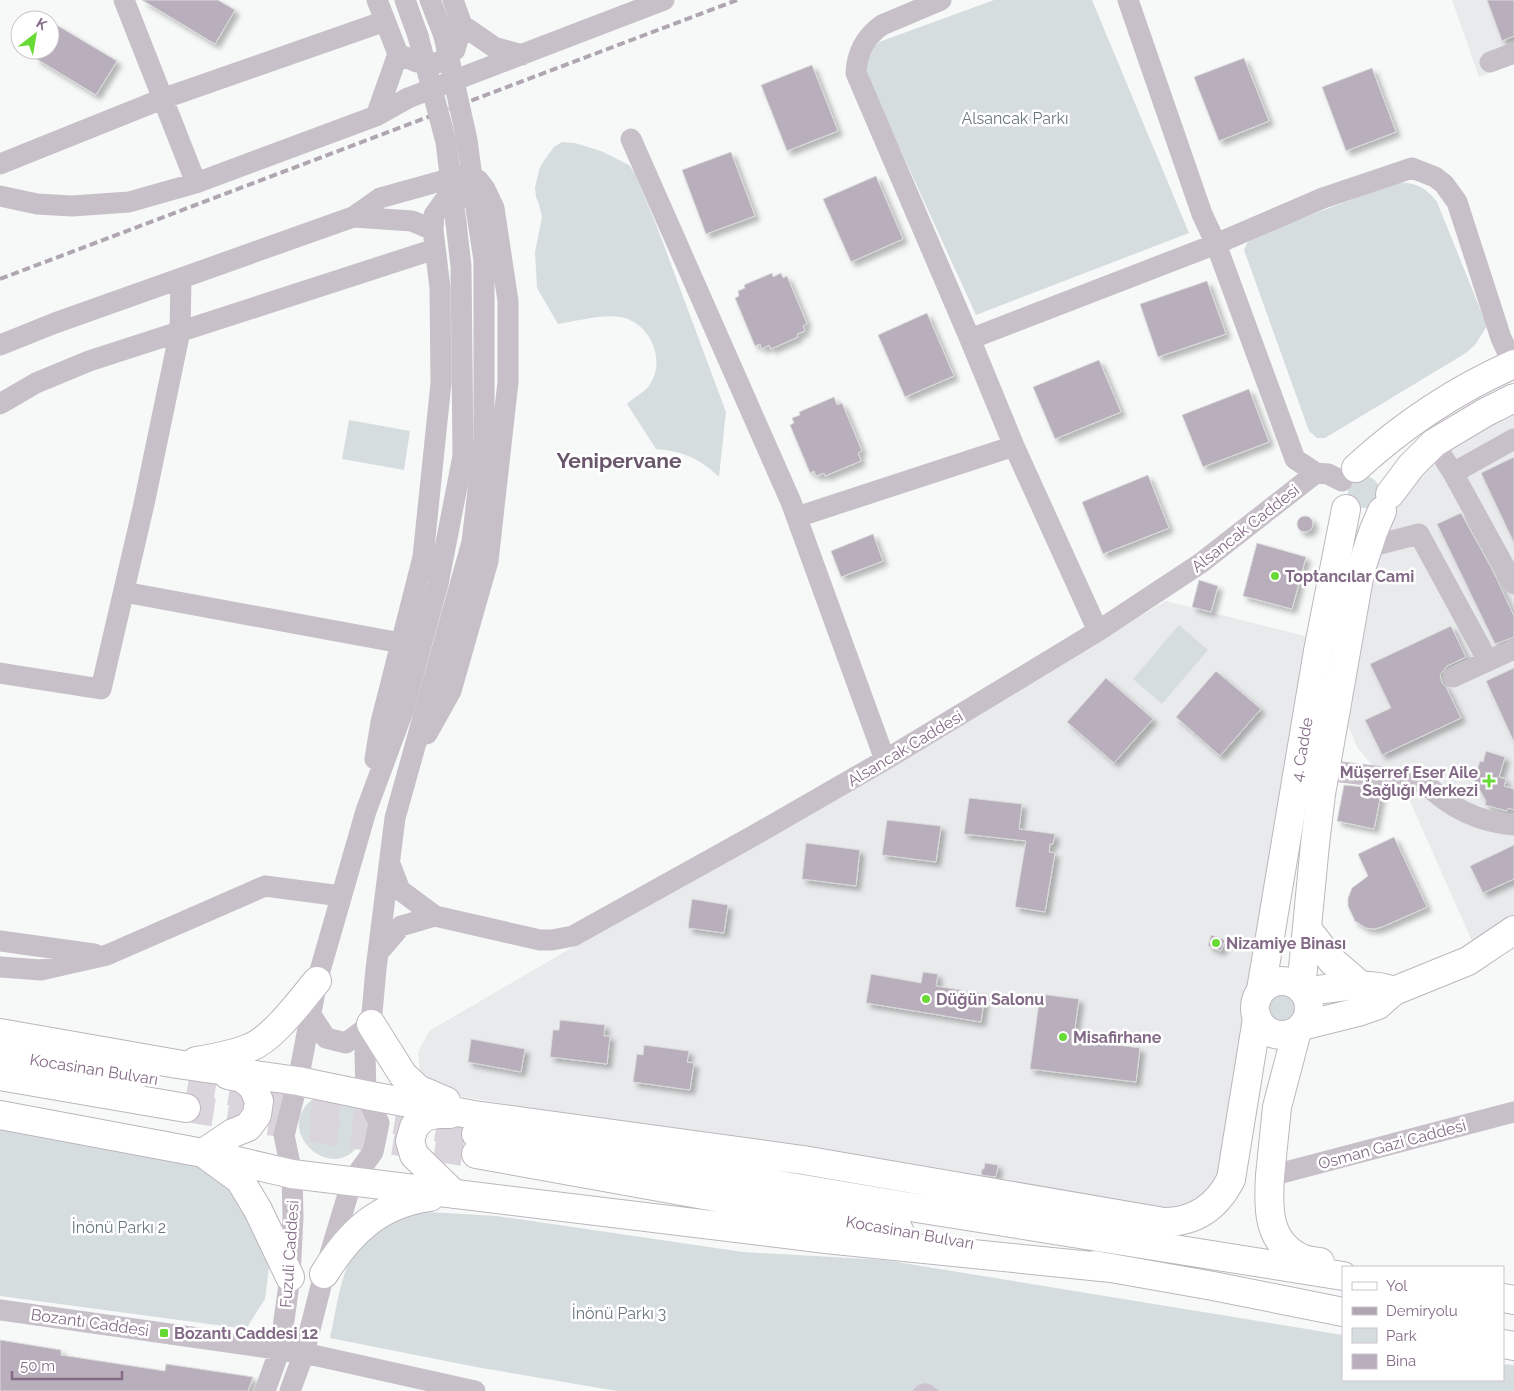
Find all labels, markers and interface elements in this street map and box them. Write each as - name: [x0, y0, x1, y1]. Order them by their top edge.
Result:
- north arrow: [10, 10, 60, 60]
- text: K: [34, 15, 50, 33]
- park label: Alsancak Parkı: [961, 109, 1069, 128]
- district label: Yenipervane: [556, 448, 682, 473]
- street label: Alsancak Caddesi: [1188, 481, 1303, 576]
- place label: Toptancılar Cami: [1285, 567, 1414, 586]
- marker: Toptancılar Cami: [1269, 570, 1281, 582]
- street label: Alsancak Caddesi: [844, 706, 966, 790]
- street label: 4. Cadde: [1287, 716, 1317, 783]
- place label: Müşerref Eser Aile Sağlığı Merkezi: [1340, 763, 1478, 800]
- marker: Müşerref Eser Aile Sağlığı Merkezi: [1482, 774, 1496, 788]
- place label: Nizamiye Binası: [1226, 934, 1346, 953]
- marker: Nizamiye Binası: [1210, 937, 1222, 949]
- place label: Düğün Salonu: [936, 990, 1044, 1009]
- marker: Düğün Salonu: [920, 993, 932, 1005]
- place label: Misafirhane: [1073, 1028, 1162, 1047]
- marker: Misafirhane: [1057, 1031, 1069, 1043]
- street label: Kocasinan Bulvarı: [28, 1050, 160, 1089]
- street label: Osman Gazi Caddesi: [1316, 1116, 1468, 1173]
- street label: Fuzuli Caddesi: [276, 1200, 303, 1309]
- street label: Kocasinan Bulvarı: [844, 1212, 976, 1253]
- park label: İnönü Parkı 2: [72, 1217, 166, 1237]
- legend: [1342, 1266, 1504, 1381]
- text: Yol: [1386, 1277, 1408, 1295]
- text: Demiryolu: [1386, 1302, 1458, 1320]
- park label: İnönü Parkı 3: [572, 1303, 666, 1323]
- street label: Bozantı Caddesi: [30, 1305, 150, 1340]
- place label: Bozantı Caddesi 12: [174, 1324, 318, 1343]
- marker: Bozantı Caddesi 12: [158, 1327, 170, 1339]
- text: Park: [1386, 1327, 1417, 1345]
- scale bar: [12, 1348, 122, 1380]
- text: Bina: [1386, 1352, 1416, 1370]
- text: 50 m: [20, 1357, 55, 1375]

